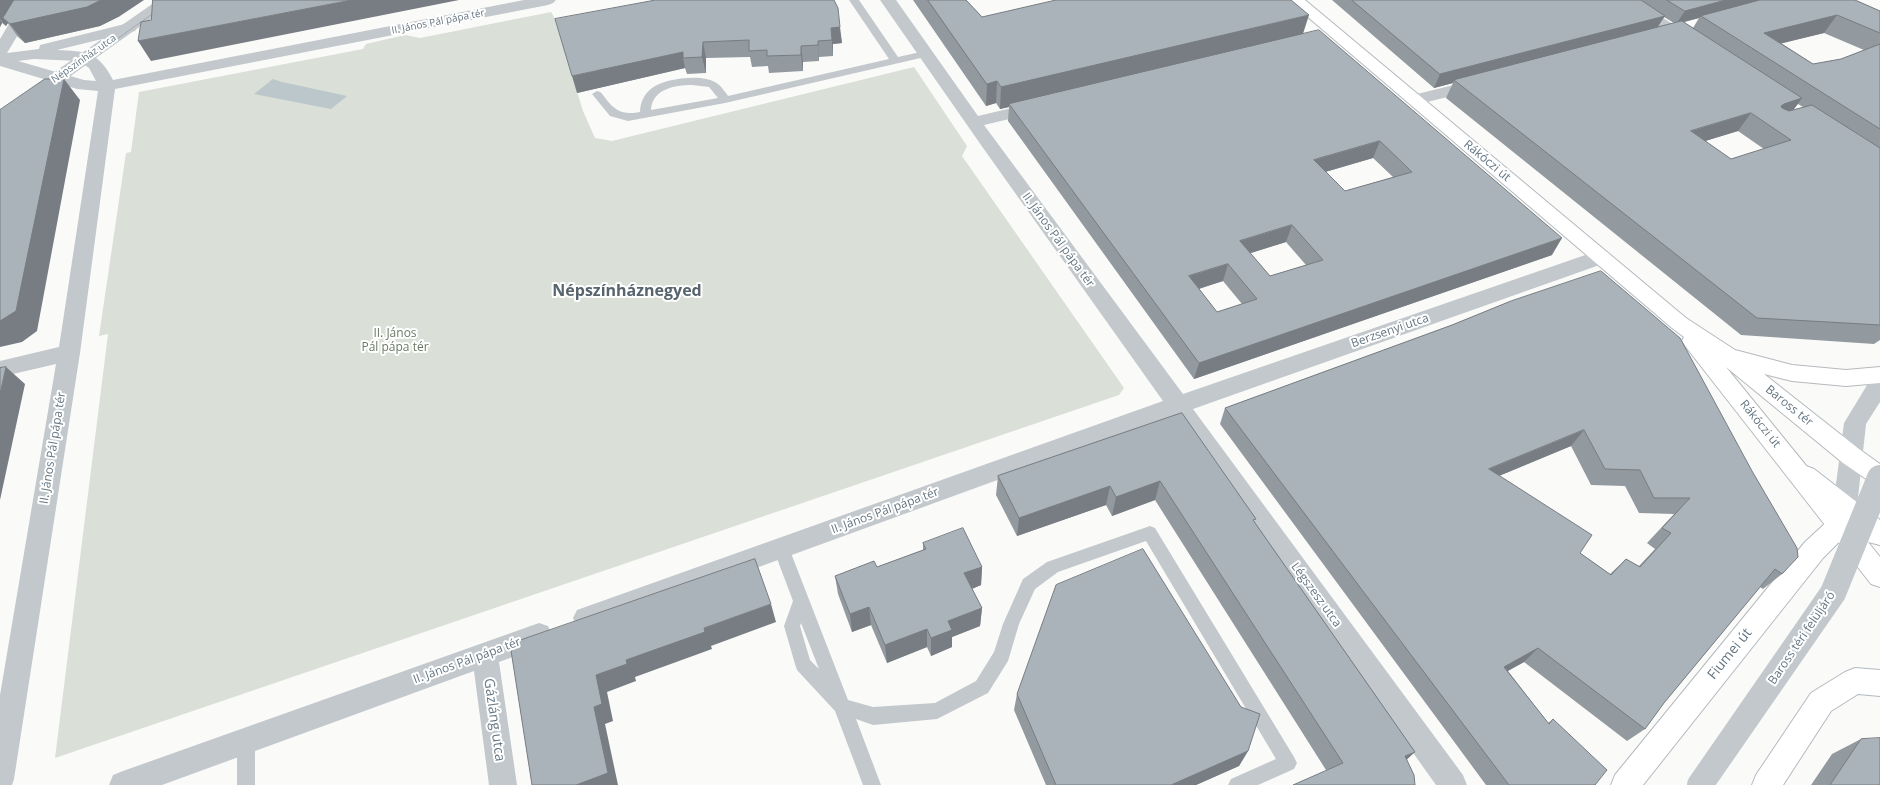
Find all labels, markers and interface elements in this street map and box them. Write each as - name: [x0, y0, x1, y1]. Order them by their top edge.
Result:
- street label: II. János Pál pápa tér: [390, 7, 486, 37]
- street label: Népszínház utca: [49, 32, 119, 86]
- street label: Rákóczi út: [1461, 137, 1513, 185]
- street label: II. János Pál pápa tér: [1019, 190, 1097, 290]
- district label: Népszínháznegyed: [552, 281, 702, 301]
- street label: Berzsenyi utca: [1349, 311, 1431, 351]
- park label: II. János Pál pápa tér: [361, 327, 429, 355]
- street label: Baross tér: [1762, 382, 1816, 430]
- street label: II. János Pál pápa tér: [37, 391, 69, 505]
- street label: Rákóczi út: [1737, 397, 1783, 451]
- street label: II. János Pál pápa tér: [829, 485, 941, 537]
- street label: Légszesz utca: [1288, 560, 1344, 630]
- street label: Baross téri felüljáró: [1766, 589, 1838, 687]
- street label: Fiumei út: [1704, 625, 1756, 683]
- street label: II. János Pál pápa tér: [411, 635, 523, 687]
- street label: Gázláng utca: [480, 677, 508, 763]

